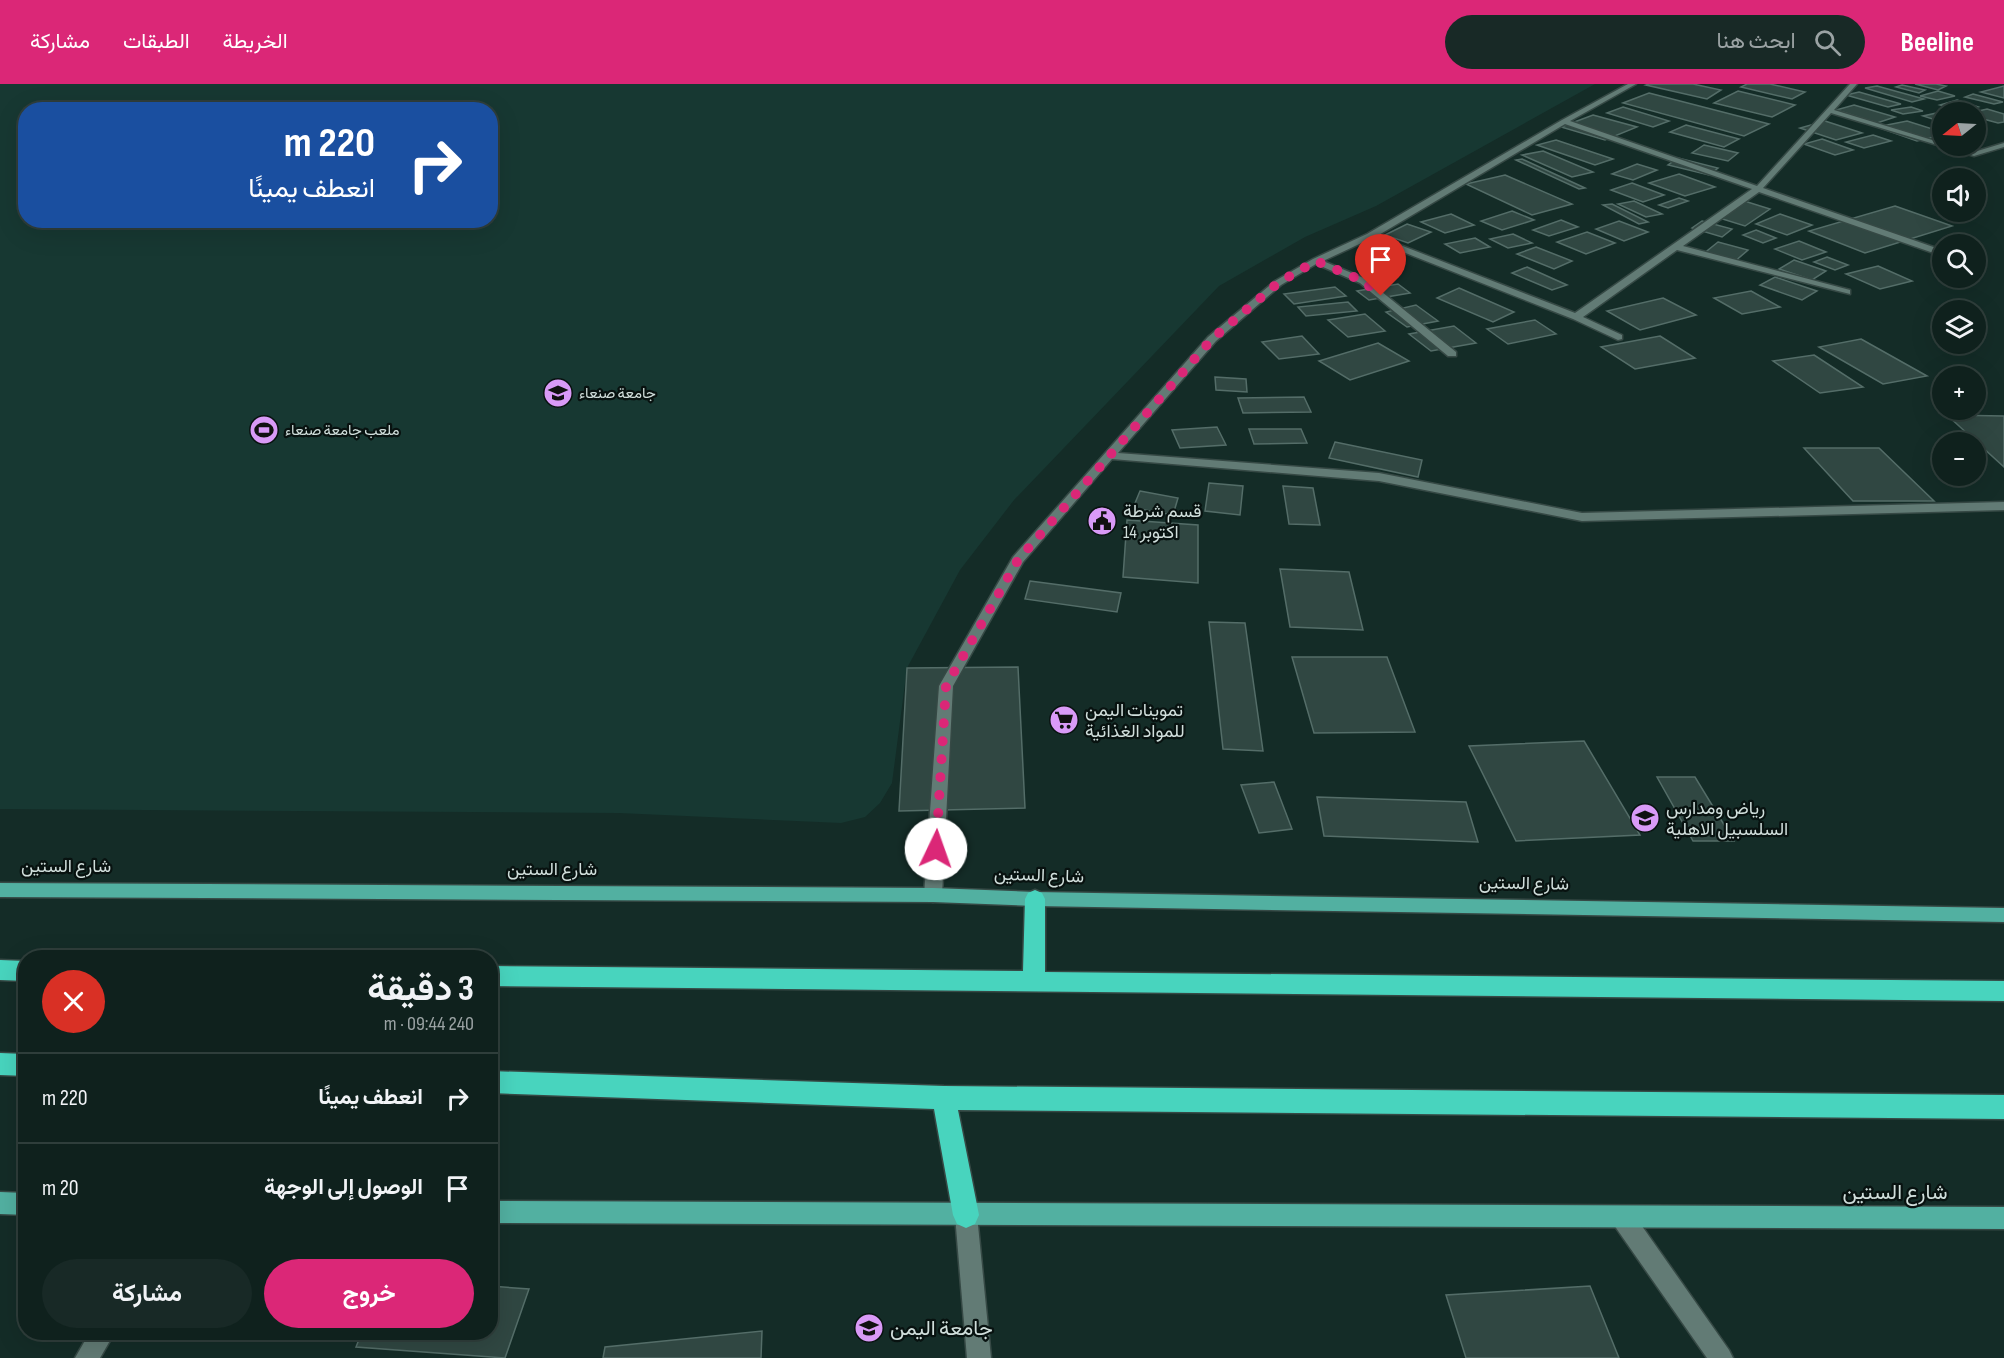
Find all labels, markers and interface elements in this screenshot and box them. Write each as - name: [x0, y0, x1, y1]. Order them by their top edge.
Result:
- search box: [1445, 15, 1865, 69]
- icon: search: [1811, 26, 1844, 59]
- text: Beeline: [1901, 26, 1974, 59]
- text: ابحث هنا: [1717, 28, 1796, 55]
- text: مشاركة: [30, 29, 90, 54]
- text: الطبقات: [123, 29, 190, 54]
- text: الخريطة: [223, 29, 288, 54]
- north arrow: [1932, 102, 1986, 156]
- map controls: [1932, 102, 1986, 486]
- text: 220 m: [284, 118, 375, 169]
- icon: right: [396, 126, 474, 204]
- button: sound: [1932, 168, 1986, 222]
- text: انعطف يمينًا: [248, 173, 375, 205]
- pin: [1355, 234, 1406, 296]
- button: search: [1932, 234, 1986, 288]
- icon: arrive: [1364, 243, 1397, 276]
- button: layers: [1932, 300, 1986, 354]
- button: +: [1932, 366, 1986, 420]
- school or university icon: جامعة صنعاء: [542, 377, 574, 409]
- place label: جامعة صنعاء: [579, 384, 656, 403]
- sports icon: ملعب جامعة صنعاء: [248, 414, 280, 446]
- place label: ملعب جامعة صنعاء: [285, 421, 400, 440]
- button: −: [1932, 432, 1986, 486]
- place label: قسم شرطة 14 اكتوبر: [1123, 501, 1202, 543]
- public building icon: قسم شرطة 14 اكتوبر: [1086, 505, 1118, 537]
- place label: تموينات اليمن للمواد الغذائية: [1085, 700, 1185, 742]
- supermarket icon: تموينات اليمن للمواد الغذائية: [1048, 704, 1080, 736]
- place label: رياض ومدارس السلسبيل الاهلية: [1666, 798, 1788, 840]
- school or university icon: رياض ومدارس السلسبيل الاهلية: [1629, 802, 1661, 834]
- position arrow: [904, 817, 968, 881]
- street label: شارع الستين: [21, 856, 111, 878]
- street label: شارع الستين: [507, 859, 597, 881]
- street label: شارع الستين: [994, 863, 1084, 889]
- street label: شارع الستين: [1479, 872, 1569, 896]
- text: 3 دقيقة: [367, 968, 474, 1011]
- button: close: [42, 970, 105, 1033]
- text: 240 m · 09:44: [384, 1012, 474, 1036]
- icon: right: [441, 1082, 474, 1115]
- text: انعطف يمينًا: [318, 1084, 423, 1111]
- text: 220 m: [42, 1085, 88, 1112]
- icon: arrive: [441, 1172, 474, 1205]
- text: الوصول إلى الوجهة: [264, 1174, 423, 1201]
- text: 20 m: [42, 1175, 79, 1202]
- street label: شارع الستين: [1842, 1180, 1948, 1206]
- button: مشاركة: [42, 1259, 252, 1328]
- button: خروج: [264, 1259, 474, 1328]
- school or university icon: جامعة اليمن: [853, 1312, 885, 1344]
- place label: جامعة اليمن: [890, 1316, 993, 1341]

